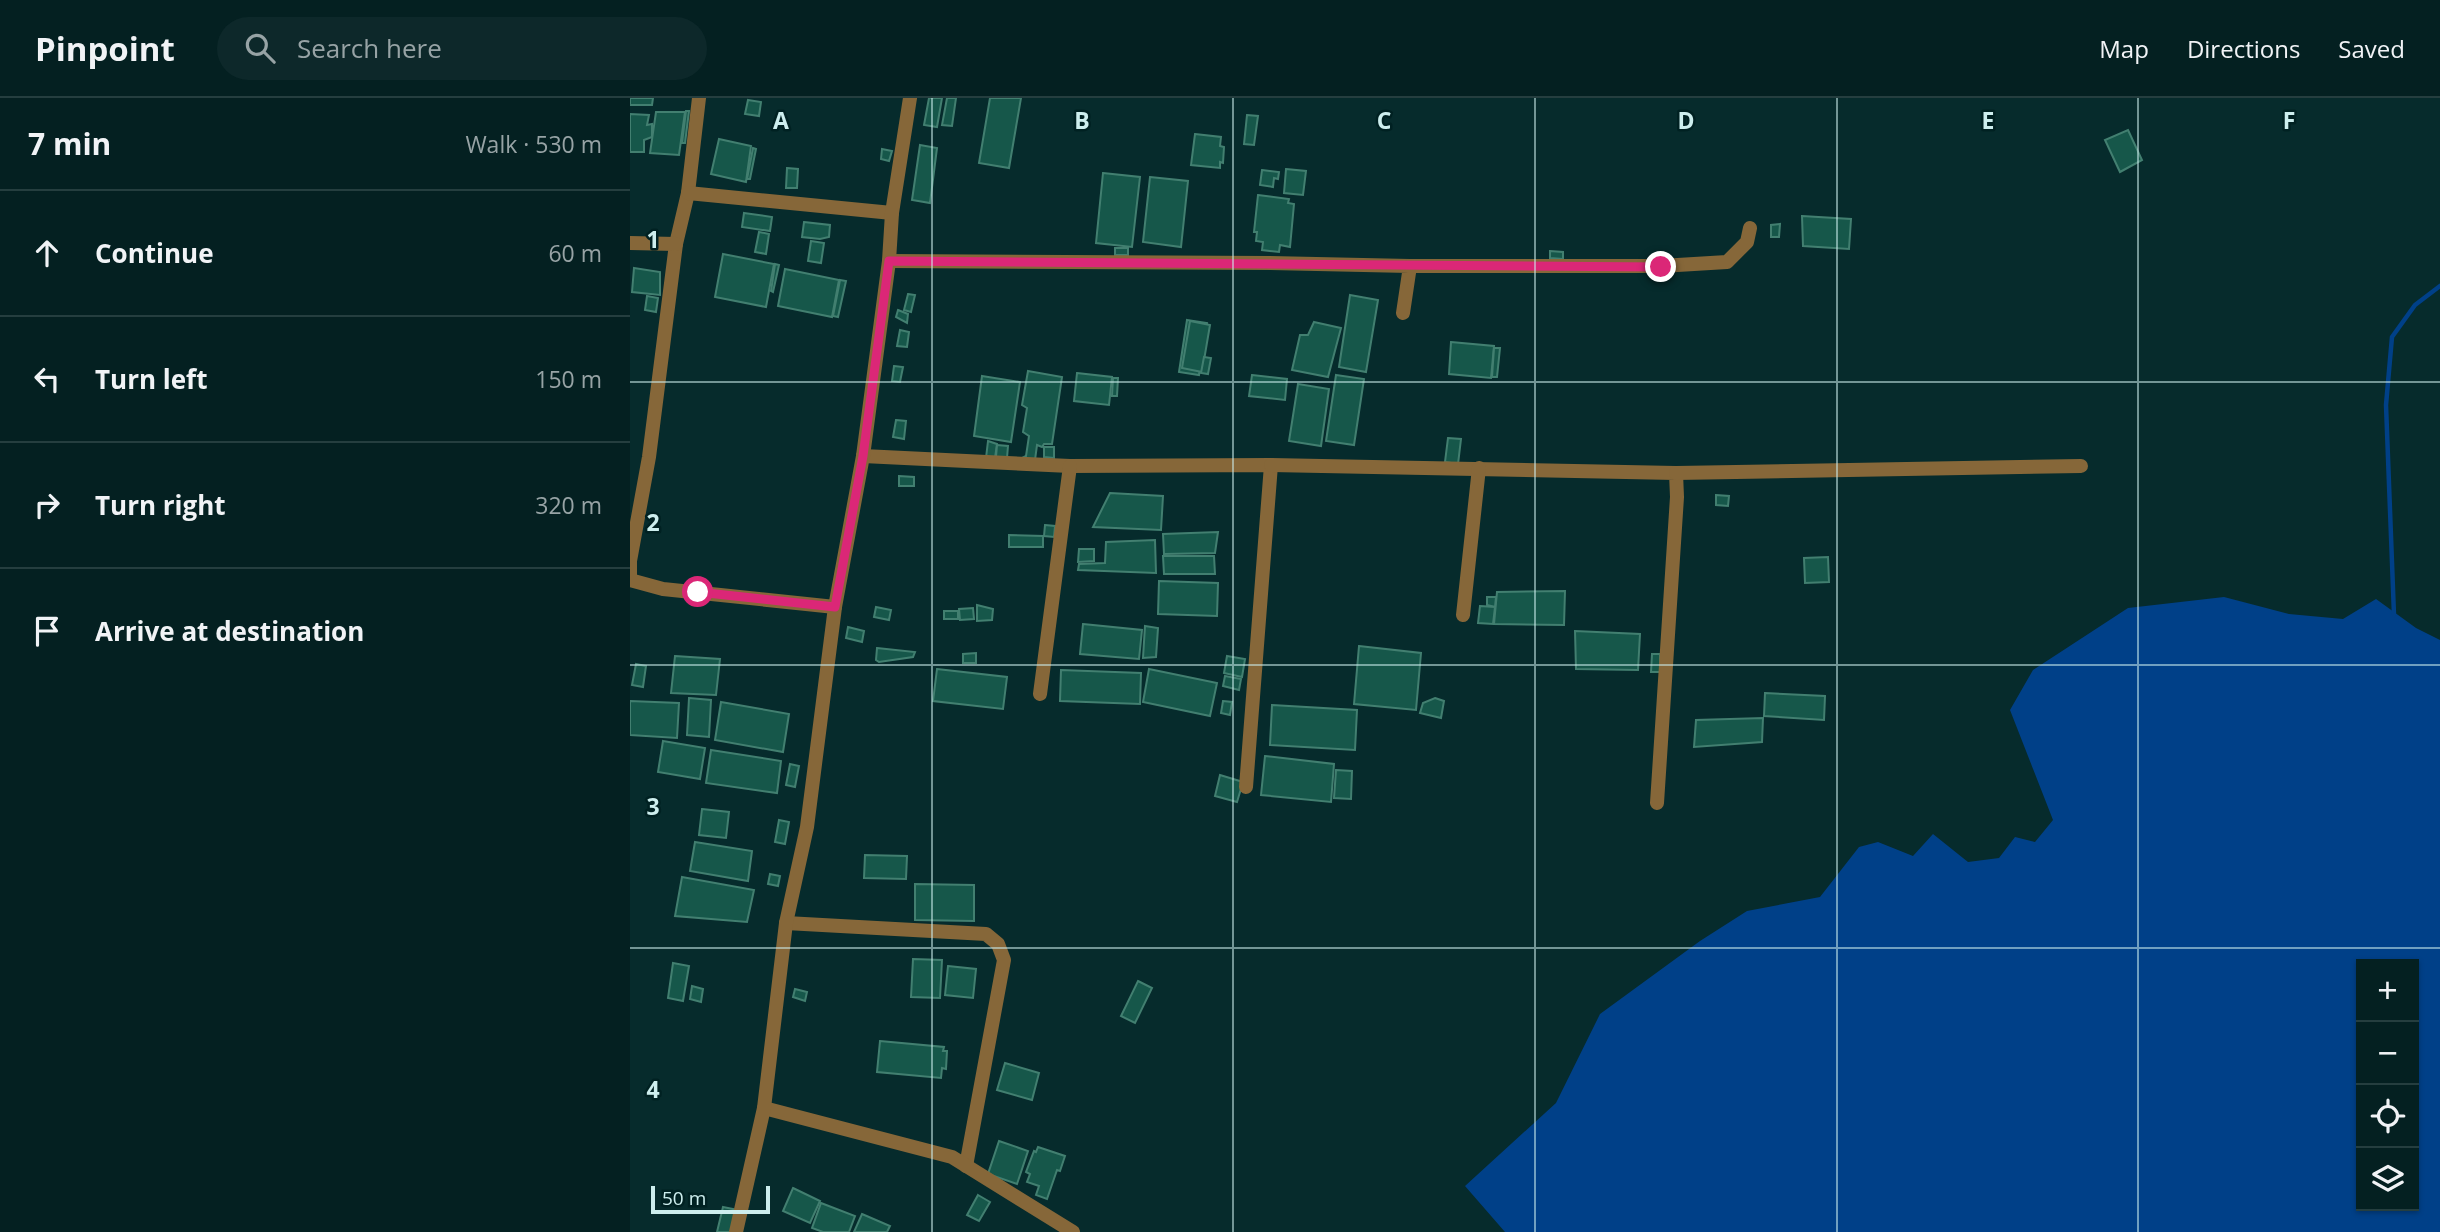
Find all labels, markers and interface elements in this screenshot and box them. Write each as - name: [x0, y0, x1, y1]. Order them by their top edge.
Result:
- search box: [217, 17, 707, 80]
- text: Pinpoint: [35, 26, 175, 71]
- icon: search: [241, 29, 279, 67]
- text: Search here: [297, 30, 442, 66]
- text: Map: [2099, 32, 2149, 65]
- text: Directions: [2187, 32, 2300, 65]
- text: Saved: [2338, 32, 2405, 65]
- text: A: [773, 104, 789, 136]
- text: B: [1074, 104, 1090, 136]
- text: C: [1377, 104, 1391, 136]
- text: D: [1677, 104, 1695, 136]
- text: E: [1982, 104, 1994, 136]
- text: F: [2283, 104, 2295, 136]
- text: 7 min: [28, 123, 111, 164]
- text: Walk · 530 m: [465, 128, 602, 160]
- text: 1: [646, 223, 660, 255]
- icon: ahead: [28, 234, 66, 272]
- text: Continue: [95, 235, 214, 271]
- text: 60 m: [548, 237, 602, 269]
- route end: [1645, 251, 1676, 282]
- icon: left: [28, 360, 66, 398]
- text: Turn left: [95, 361, 207, 397]
- text: 150 m: [535, 363, 602, 395]
- icon: right: [28, 486, 66, 524]
- text: Turn right: [95, 487, 226, 523]
- text: 320 m: [535, 489, 602, 521]
- text: 2: [646, 506, 660, 538]
- route start: [682, 576, 713, 607]
- icon: arrive: [28, 612, 66, 650]
- text: Arrive at destination: [95, 613, 364, 649]
- text: 3: [646, 790, 660, 822]
- map controls: [2356, 959, 2419, 1211]
- button: +: [2356, 959, 2419, 1022]
- button: −: [2356, 1022, 2419, 1085]
- text: 4: [646, 1073, 660, 1105]
- button: locate: [2356, 1085, 2419, 1148]
- button: layers: [2356, 1148, 2419, 1211]
- scale bar: [651, 1183, 770, 1215]
- text: 50 m: [662, 1185, 706, 1211]

